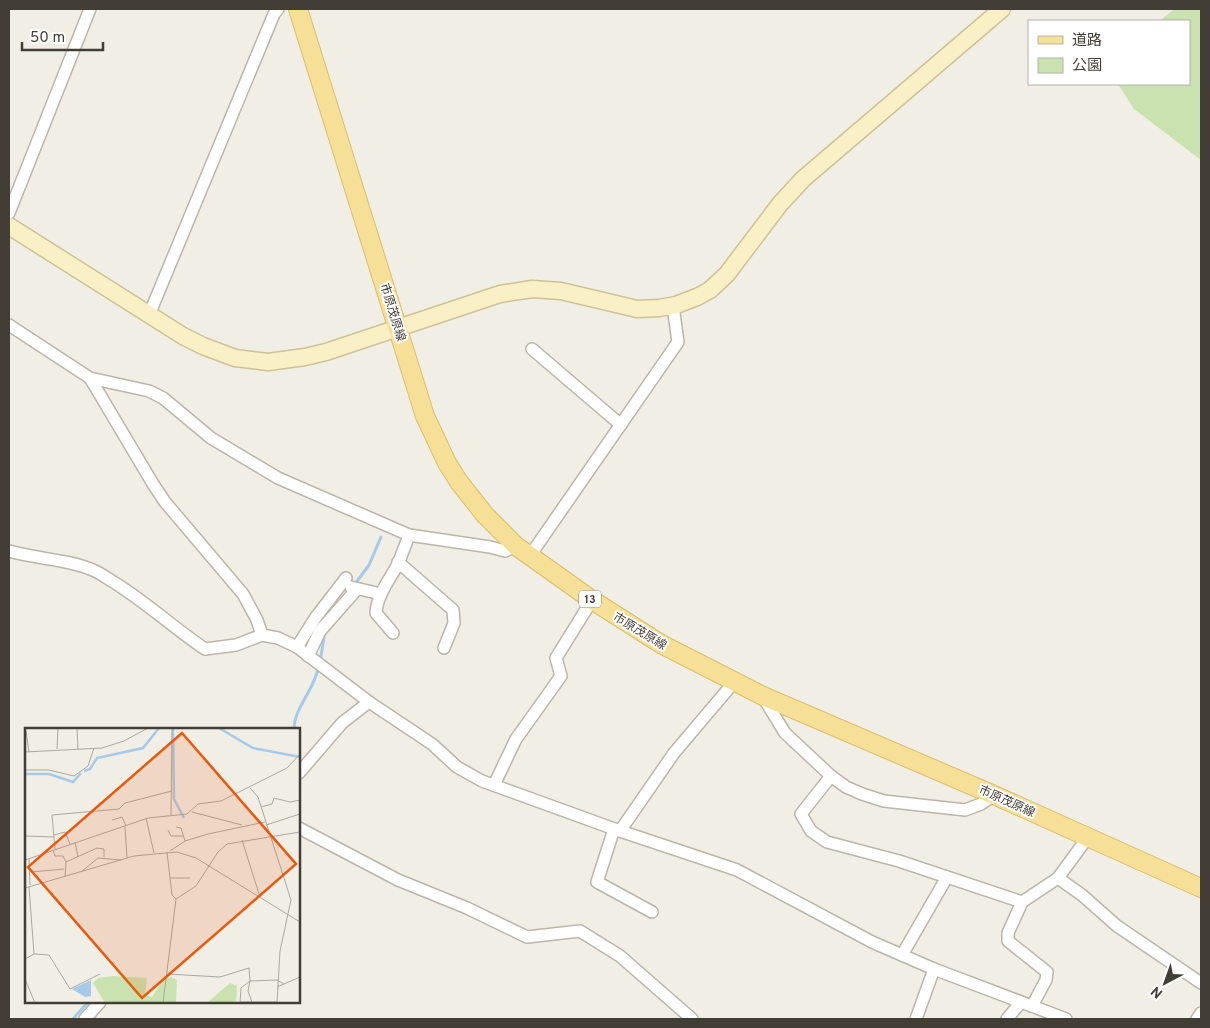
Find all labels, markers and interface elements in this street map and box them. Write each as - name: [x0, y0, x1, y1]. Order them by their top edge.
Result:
- scale bar: [22, 20, 104, 52]
- legend: [1028, 20, 1190, 85]
- text: 50 m: [30, 29, 65, 48]
- text: 道路: [1072, 32, 1102, 51]
- text: 公園: [1072, 57, 1102, 76]
- street label: 市原茂原線: [376, 281, 408, 343]
- road number: 13: [579, 590, 601, 608]
- street label: 市原茂原線: [610, 610, 669, 654]
- inset map: [25, 728, 300, 1003]
- street label: 市原茂原線: [976, 782, 1037, 821]
- north arrow: [1140, 958, 1190, 1008]
- text: N: [1148, 982, 1167, 1001]

